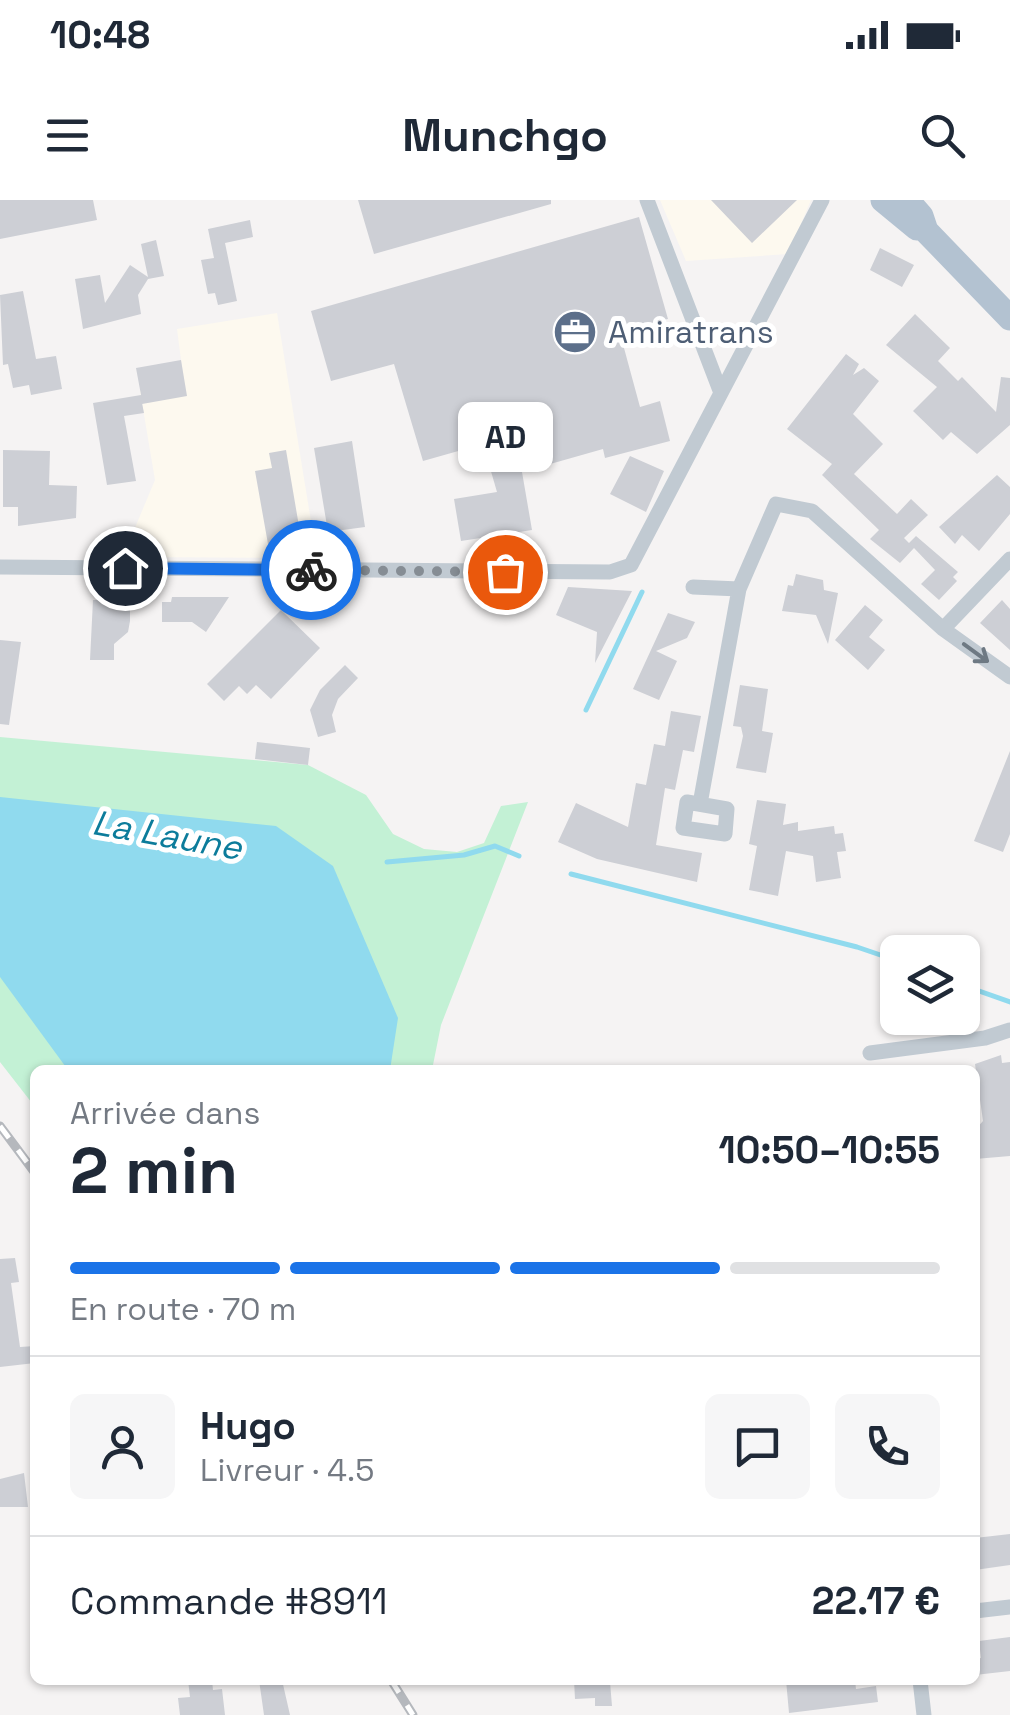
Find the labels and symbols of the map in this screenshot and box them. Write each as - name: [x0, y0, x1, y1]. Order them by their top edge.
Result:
- office icon: Amiratrans: [552, 309, 598, 355]
- place label: Amiratrans: [608, 312, 774, 352]
- callout: AD: [458, 402, 552, 472]
- courier: [261, 520, 361, 620]
- pin: [83, 526, 168, 611]
- pin: [463, 530, 548, 615]
- one-way arrow: [962, 642, 990, 663]
- water label: La Laune: [89, 800, 246, 870]

